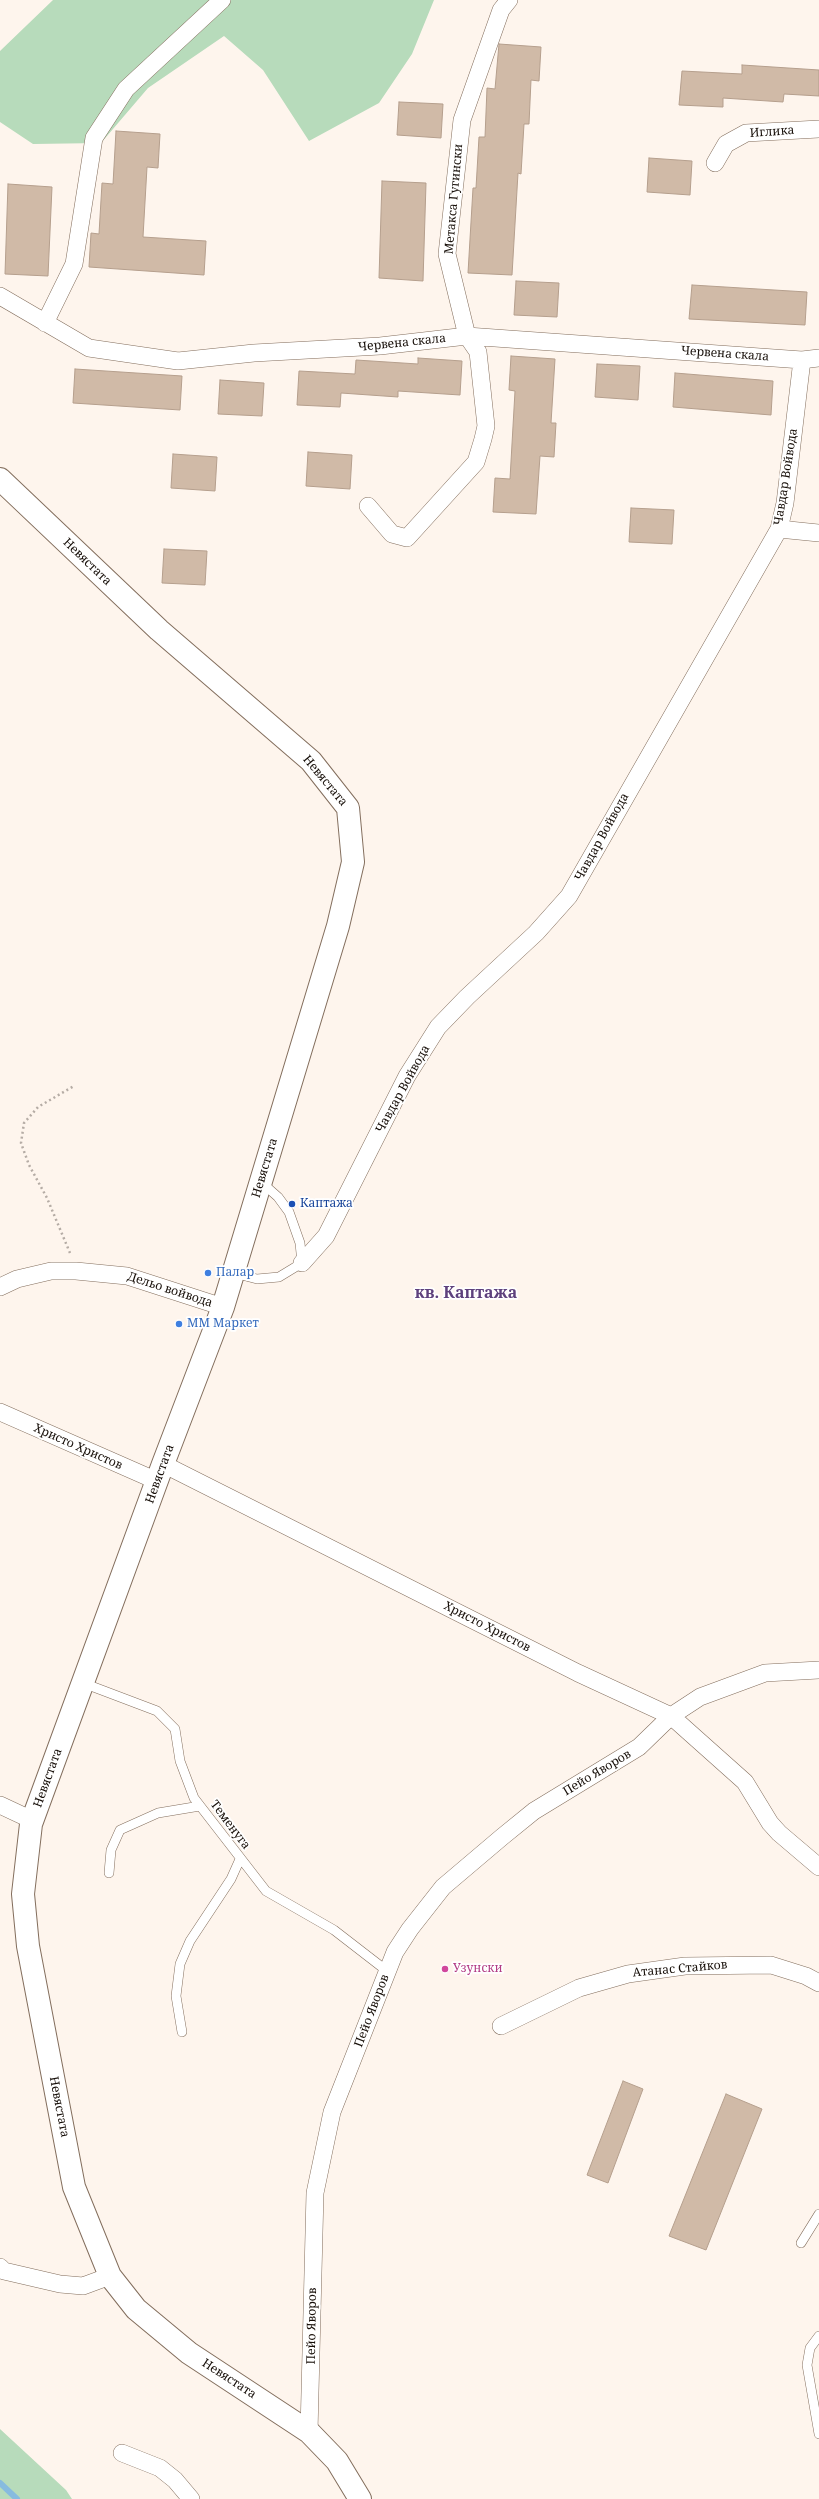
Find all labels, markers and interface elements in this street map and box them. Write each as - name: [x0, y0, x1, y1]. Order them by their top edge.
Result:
- street label: Иглика: [749, 123, 795, 141]
- street label: Метакса Гугински: [442, 143, 466, 255]
- street label: Червена скала: [357, 331, 447, 355]
- street label: Червена скала: [680, 344, 770, 364]
- street label: Чавдар Войвода: [771, 427, 801, 527]
- street label: Невястата: [60, 535, 114, 589]
- street label: Невястата: [300, 753, 350, 809]
- street label: Чавдар Войвода: [572, 791, 632, 883]
- street label: Чавдар Войвода: [373, 1043, 433, 1135]
- street label: Невястата: [249, 1136, 281, 1200]
- place label: Каптажа: [300, 1197, 353, 1211]
- marker: Каптажа: [287, 1199, 297, 1209]
- place label: Палар: [216, 1266, 254, 1280]
- marker: Палар: [203, 1268, 213, 1278]
- street label: Дельо войвода: [126, 1269, 214, 1311]
- district label: кв. Каптажа: [415, 1283, 517, 1303]
- place label: ММ Маркет: [187, 1317, 259, 1331]
- marker: ММ Маркет: [174, 1319, 184, 1329]
- street label: Христо Христов: [31, 1421, 125, 1473]
- street label: Невястата: [143, 1443, 177, 1505]
- street label: Христо Христов: [441, 1599, 533, 1655]
- street label: Невястата: [31, 1747, 65, 1809]
- street label: Пейо Яворов: [560, 1747, 634, 1799]
- street label: Теменуга: [207, 1798, 253, 1852]
- street label: Атанас Стайков: [632, 1958, 728, 1980]
- place label: Узунски: [453, 1962, 502, 1976]
- marker: Узунски: [440, 1964, 450, 1974]
- street label: Пейо Яворов: [352, 1973, 392, 2049]
- street label: Невястата: [46, 2075, 72, 2139]
- street label: Пейо Яворов: [304, 2288, 320, 2364]
- street label: Невястата: [199, 2356, 259, 2402]

